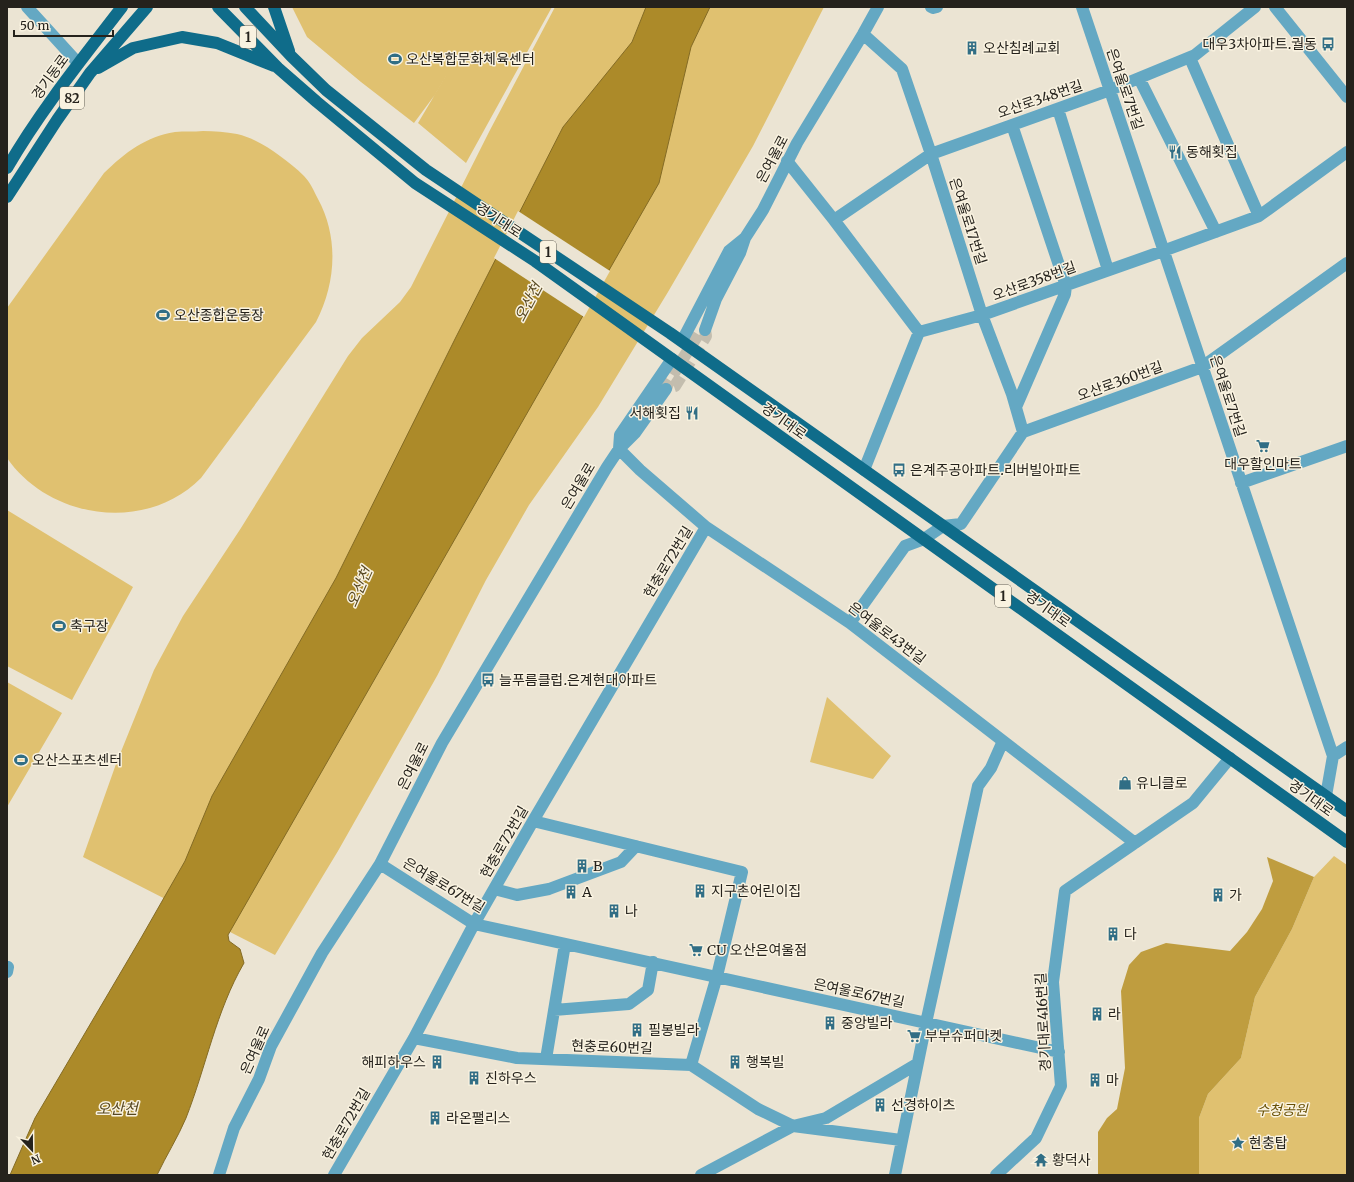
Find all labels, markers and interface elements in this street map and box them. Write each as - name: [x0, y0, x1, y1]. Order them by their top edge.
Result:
- scale bar: [14, 12, 113, 38]
- text: 50 m: [20, 18, 49, 33]
- road number: 1: [240, 26, 256, 48]
- place label: 대우3차아파트.궐동: [1202, 35, 1317, 53]
- bus stop icon: 대우3차아파트.궐동: [1320, 36, 1336, 52]
- place label: 오산침례교회: [983, 39, 1060, 57]
- building icon: 오산침례교회: [964, 40, 980, 56]
- street label: 은여울로7번길: [1103, 46, 1147, 132]
- place label: 오산복합문화체육센터: [406, 50, 535, 68]
- street label: 경기동로: [28, 51, 72, 103]
- sports icon: 오산복합문화체육센터: [387, 51, 403, 67]
- street label: 오산로348번길: [995, 76, 1085, 122]
- road number: 82: [60, 87, 84, 109]
- street label: 은여울로: [752, 132, 792, 186]
- place label: 동해횟집: [1186, 143, 1238, 161]
- restaurant icon: 동해횟집: [1167, 144, 1183, 160]
- street label: 은여울로17번길: [945, 175, 991, 267]
- street label: 경기대로: [472, 198, 526, 242]
- road number: 1: [540, 241, 556, 263]
- street label: 오산로358번길: [990, 258, 1078, 304]
- water label: 오산천: [510, 277, 547, 325]
- place label: 오산종합운동장: [174, 306, 264, 324]
- sports icon: 오산종합운동장: [155, 307, 171, 323]
- street label: 은여울로7번길: [1206, 353, 1250, 439]
- street label: 오산로360번길: [1075, 357, 1165, 405]
- street label: 경기대로: [758, 399, 810, 443]
- place label: 서해횟집: [629, 404, 681, 422]
- restaurant icon: 서해횟집: [684, 405, 700, 421]
- supermarket icon: 대우할인마트: [1255, 438, 1271, 454]
- place label: 대우할인마트: [1224, 455, 1302, 473]
- street label: 은여울로: [557, 459, 599, 513]
- place label: 은계주공아파트.리버빌아파트: [910, 461, 1081, 479]
- bus stop icon: 은계주공아파트.리버빌아파트: [891, 462, 907, 478]
- street label: 현충로72번길: [640, 523, 696, 601]
- water label: 오산천: [342, 562, 377, 610]
- road number: 1: [995, 585, 1011, 607]
- street label: 경기대로: [1022, 587, 1074, 631]
- street label: 은여울로43번길: [845, 598, 929, 668]
- place label: 축구장: [70, 617, 109, 635]
- sports icon: 축구장: [51, 618, 67, 634]
- place label: 늘푸름클럽.은계현대아파트: [499, 671, 657, 689]
- bus stop icon: 늘푸름클럽.은계현대아파트: [480, 672, 496, 688]
- street label: 은여울로: [393, 739, 433, 793]
- place label: 오산스포츠센터: [32, 751, 122, 769]
- sports icon: 오산스포츠센터: [13, 752, 29, 768]
- place label: 유니클로: [1136, 774, 1188, 792]
- shop icon: 유니클로: [1117, 775, 1133, 791]
- street label: 경기대로: [1285, 776, 1337, 820]
- street label: 현충로72번길: [476, 803, 532, 881]
- street label: 은여울로67번길: [400, 853, 488, 917]
- place label: B: [593, 857, 602, 875]
- building icon: B: [574, 858, 590, 874]
- place label: 지구촌어린이집: [711, 882, 801, 900]
- place label: A: [581, 883, 592, 901]
- building icon: 지구촌어린이집: [692, 883, 708, 899]
- building icon: A: [563, 884, 579, 900]
- place label: 가: [1229, 886, 1242, 904]
- building icon: 가: [1210, 887, 1226, 903]
- place label: 나: [625, 902, 638, 920]
- building icon: 나: [606, 903, 622, 919]
- place label: 다: [1124, 925, 1137, 943]
- building icon: 다: [1105, 926, 1121, 942]
- place label: CU 오산은여울점: [707, 941, 807, 959]
- supermarket icon: CU 오산은여울점: [688, 942, 704, 958]
- street label: 경기대로416번길: [1031, 972, 1055, 1072]
- street label: 은여울로67번길: [812, 975, 906, 1011]
- place label: 라: [1108, 1005, 1121, 1023]
- building icon: 라: [1089, 1006, 1105, 1022]
- place label: 중앙빌라: [841, 1014, 893, 1032]
- building icon: 중앙빌라: [822, 1015, 838, 1031]
- place label: 필봉빌라: [648, 1021, 700, 1039]
- building icon: 필봉빌라: [629, 1022, 645, 1038]
- street label: 은여울로: [236, 1023, 274, 1077]
- place label: 부부슈퍼마켓: [925, 1027, 1002, 1045]
- supermarket icon: 부부슈퍼마켓: [906, 1028, 922, 1044]
- street label: 현충로60번길: [571, 1037, 653, 1057]
- place label: 해피하우스: [362, 1053, 426, 1071]
- place label: 행복빌: [746, 1053, 785, 1071]
- building icon: 해피하우스: [429, 1054, 445, 1070]
- building icon: 행복빌: [727, 1054, 743, 1070]
- place label: 진하우스: [485, 1069, 537, 1087]
- building icon: 진하우스: [466, 1070, 482, 1086]
- place label: 마: [1106, 1071, 1119, 1089]
- building icon: 마: [1087, 1072, 1103, 1088]
- street label: 현충로72번길: [318, 1085, 374, 1163]
- place label: 선경하이츠: [891, 1096, 956, 1114]
- building icon: 선경하이츠: [872, 1097, 888, 1113]
- water label: 오산천: [96, 1099, 140, 1118]
- park label: 수청공원: [1256, 1101, 1309, 1119]
- place label: 라온팰리스: [446, 1109, 511, 1127]
- building icon: 라온팰리스: [427, 1110, 443, 1126]
- north arrow: [12, 1130, 52, 1170]
- place label: 현충탑: [1249, 1134, 1288, 1152]
- place icon: 현충탑: [1230, 1135, 1246, 1151]
- text: N: [29, 1151, 42, 1168]
- place label: 황덕사: [1052, 1151, 1091, 1169]
- temple icon: 황덕사: [1033, 1152, 1049, 1168]

